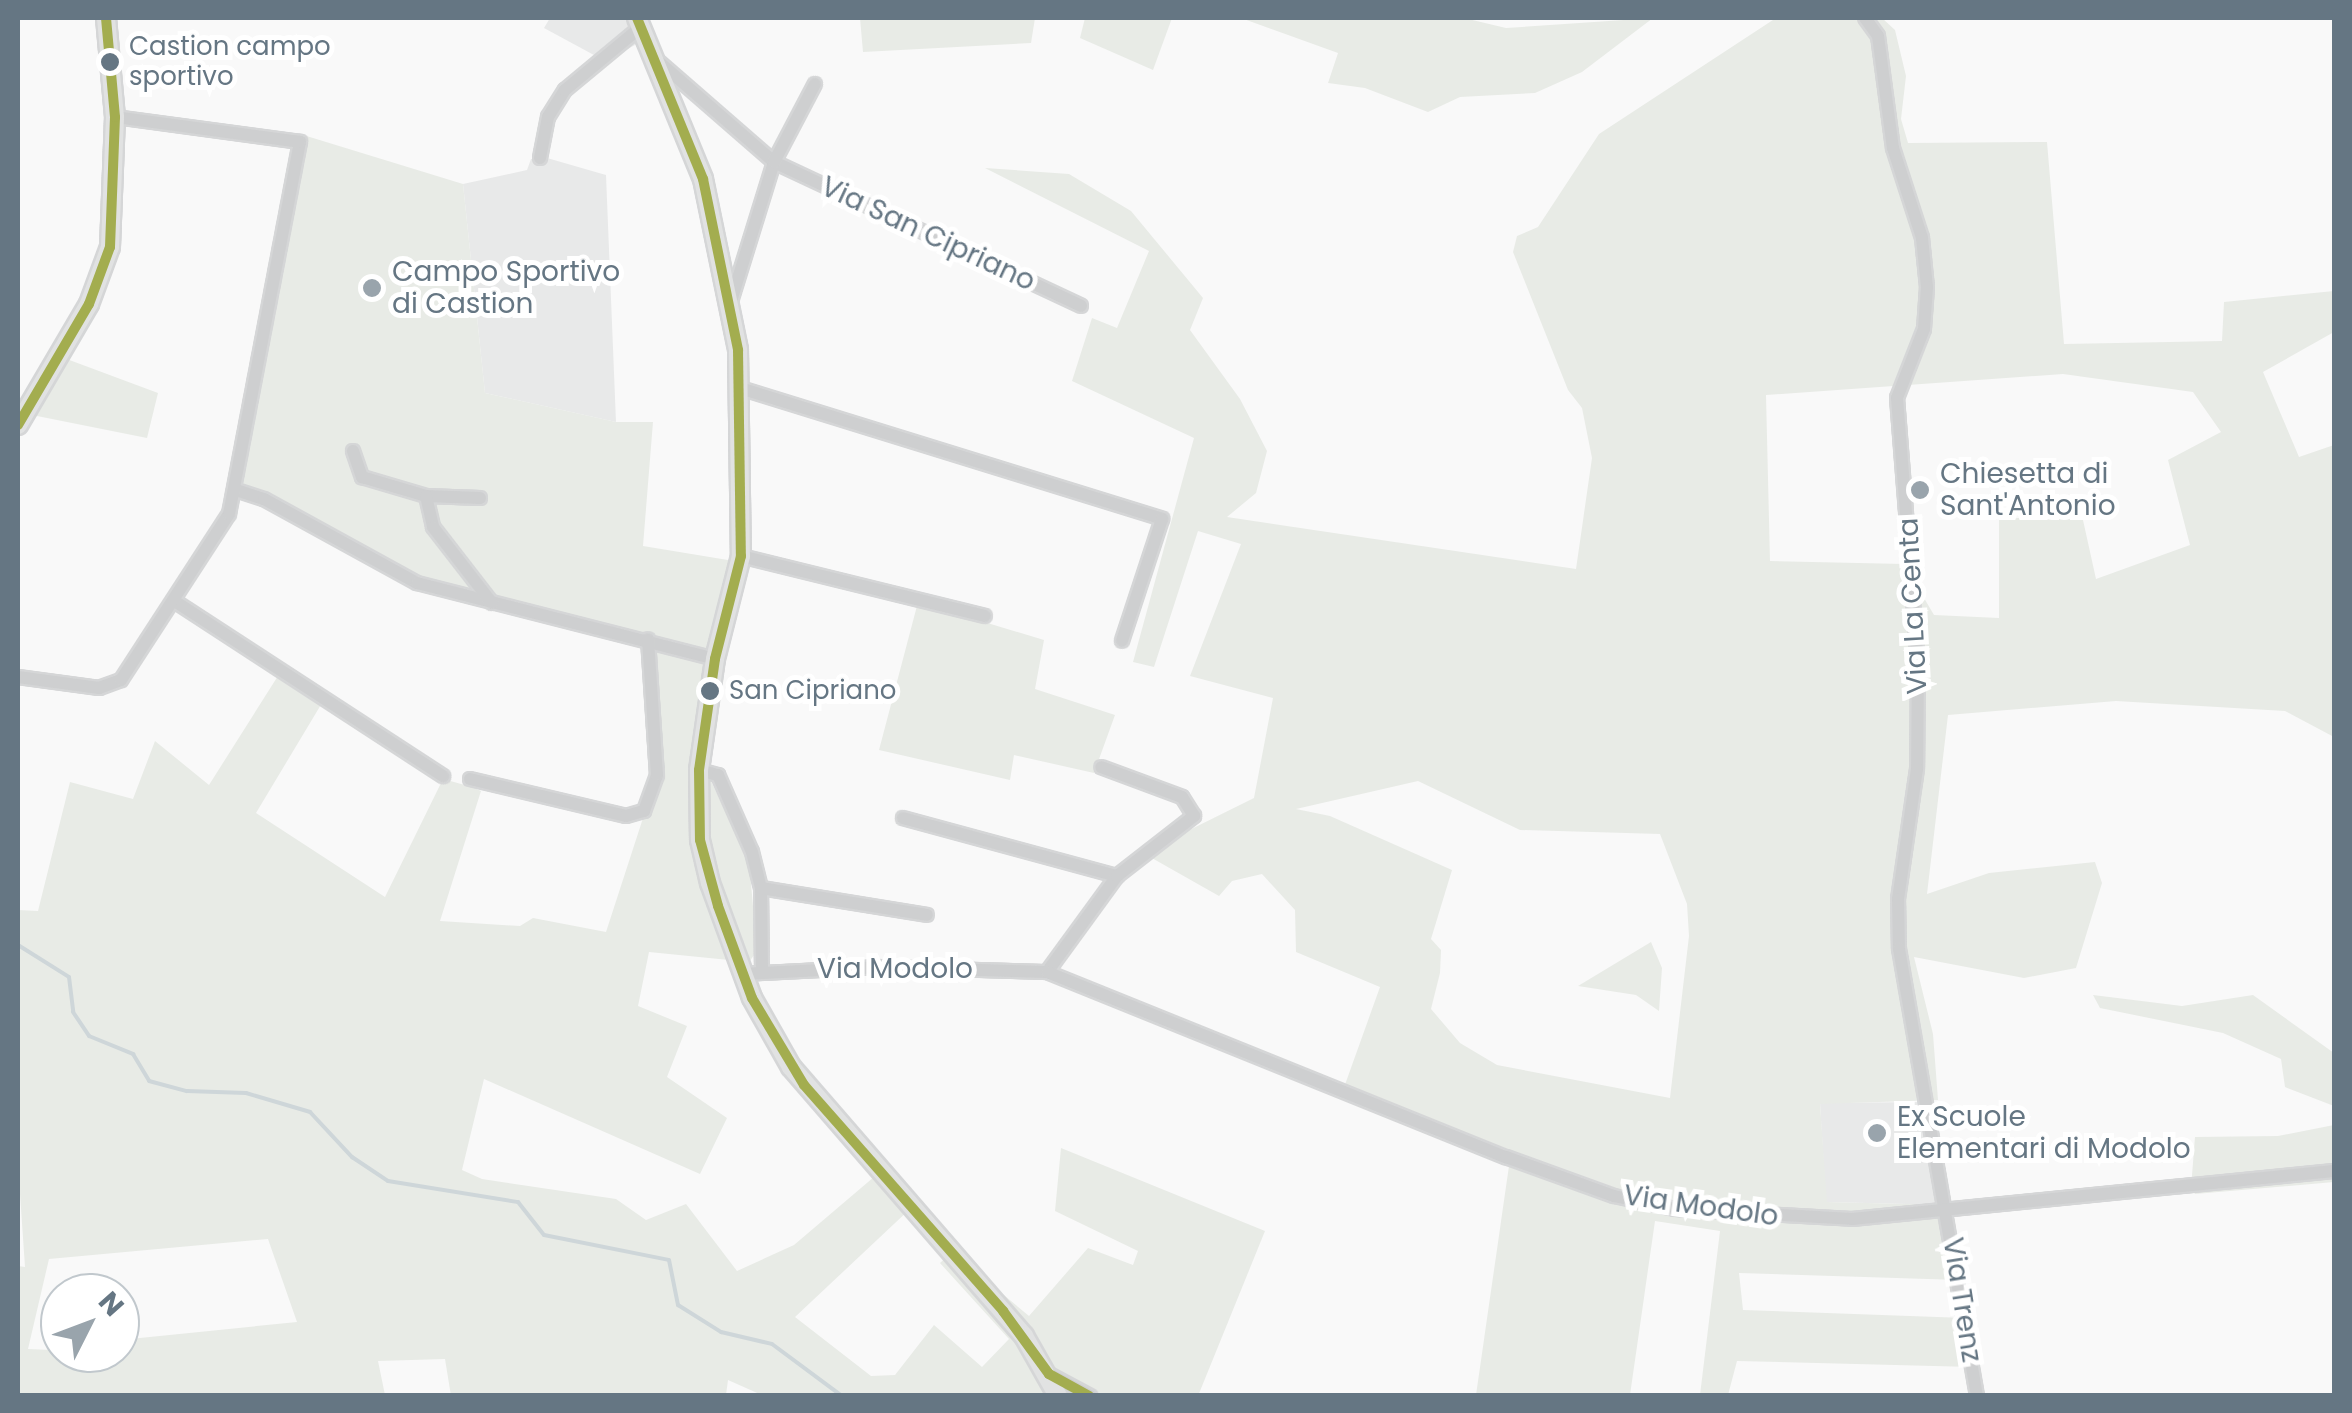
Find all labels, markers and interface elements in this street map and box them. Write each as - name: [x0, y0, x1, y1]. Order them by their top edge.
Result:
- place label: Castion campo sportivo: [129, 31, 331, 92]
- marker: Castion campo sportivo: [100, 52, 120, 72]
- street label: Via San Cipriano: [816, 170, 1040, 298]
- place label: Campo Sportivo di Castion: [392, 255, 620, 321]
- marker: Campo Sportivo di Castion: [361, 277, 383, 299]
- place label: Chiesetta di Sant'Antonio: [1940, 457, 2116, 523]
- marker: Chiesetta di Sant'Antonio: [1909, 479, 1931, 501]
- street label: Via La Centa: [1892, 517, 1934, 695]
- place label: San Cipriano: [729, 675, 896, 707]
- marker: San Cipriano: [700, 681, 720, 701]
- street label: Via Modolo: [817, 952, 973, 986]
- place label: Ex Scuole Elementari di Modolo: [1897, 1100, 2191, 1166]
- marker: Ex Scuole Elementari di Modolo: [1866, 1122, 1888, 1144]
- street label: Via Modolo: [1621, 1179, 1781, 1233]
- street label: Via Trenz: [1936, 1235, 1988, 1365]
- north arrow: [40, 1273, 140, 1373]
- text: N: [90, 1283, 133, 1325]

